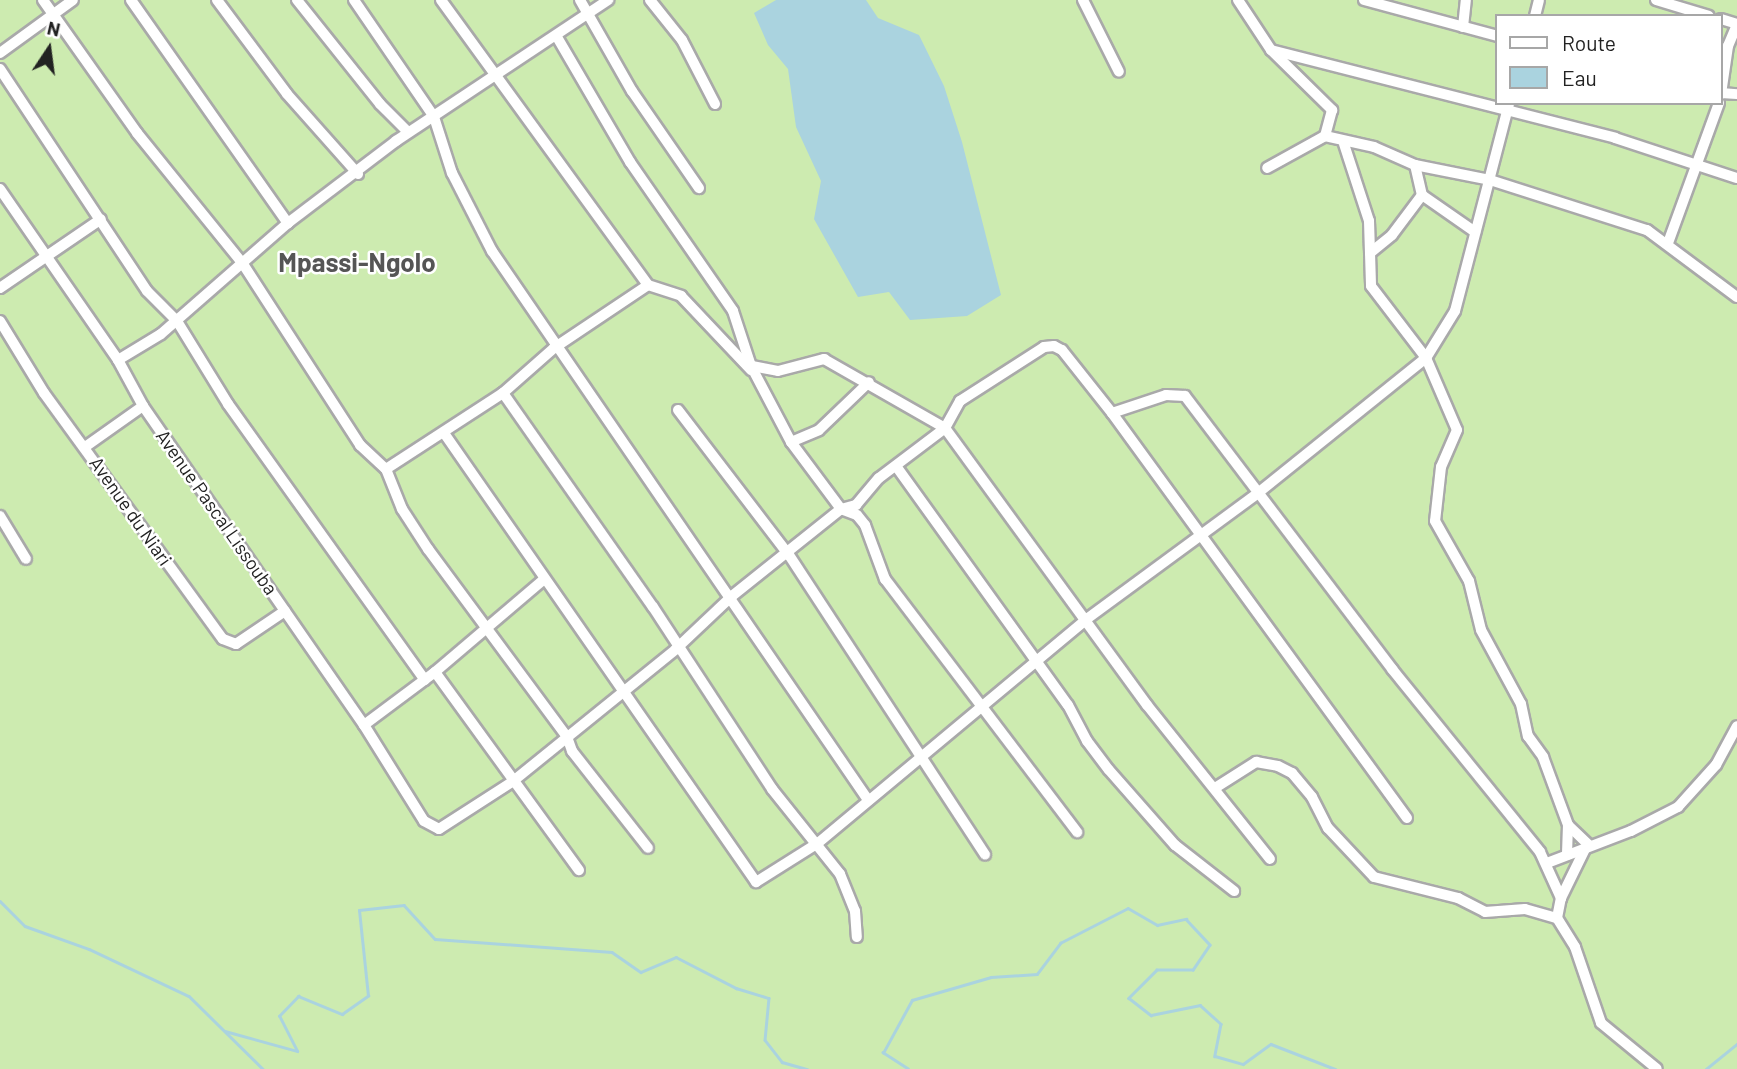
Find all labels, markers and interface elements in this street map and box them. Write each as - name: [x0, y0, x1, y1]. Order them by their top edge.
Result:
- north arrow: [14, 14, 84, 84]
- legend: [1496, 14, 1723, 105]
- text: N: [45, 15, 63, 41]
- text: Route: [1562, 30, 1616, 55]
- text: Eau: [1562, 65, 1597, 90]
- district label: Mpassi-Ngolo: [278, 246, 436, 278]
- street label: Avenue Pascal Lissouba: [151, 425, 283, 599]
- street label: Avenue du Niari: [85, 452, 177, 570]

